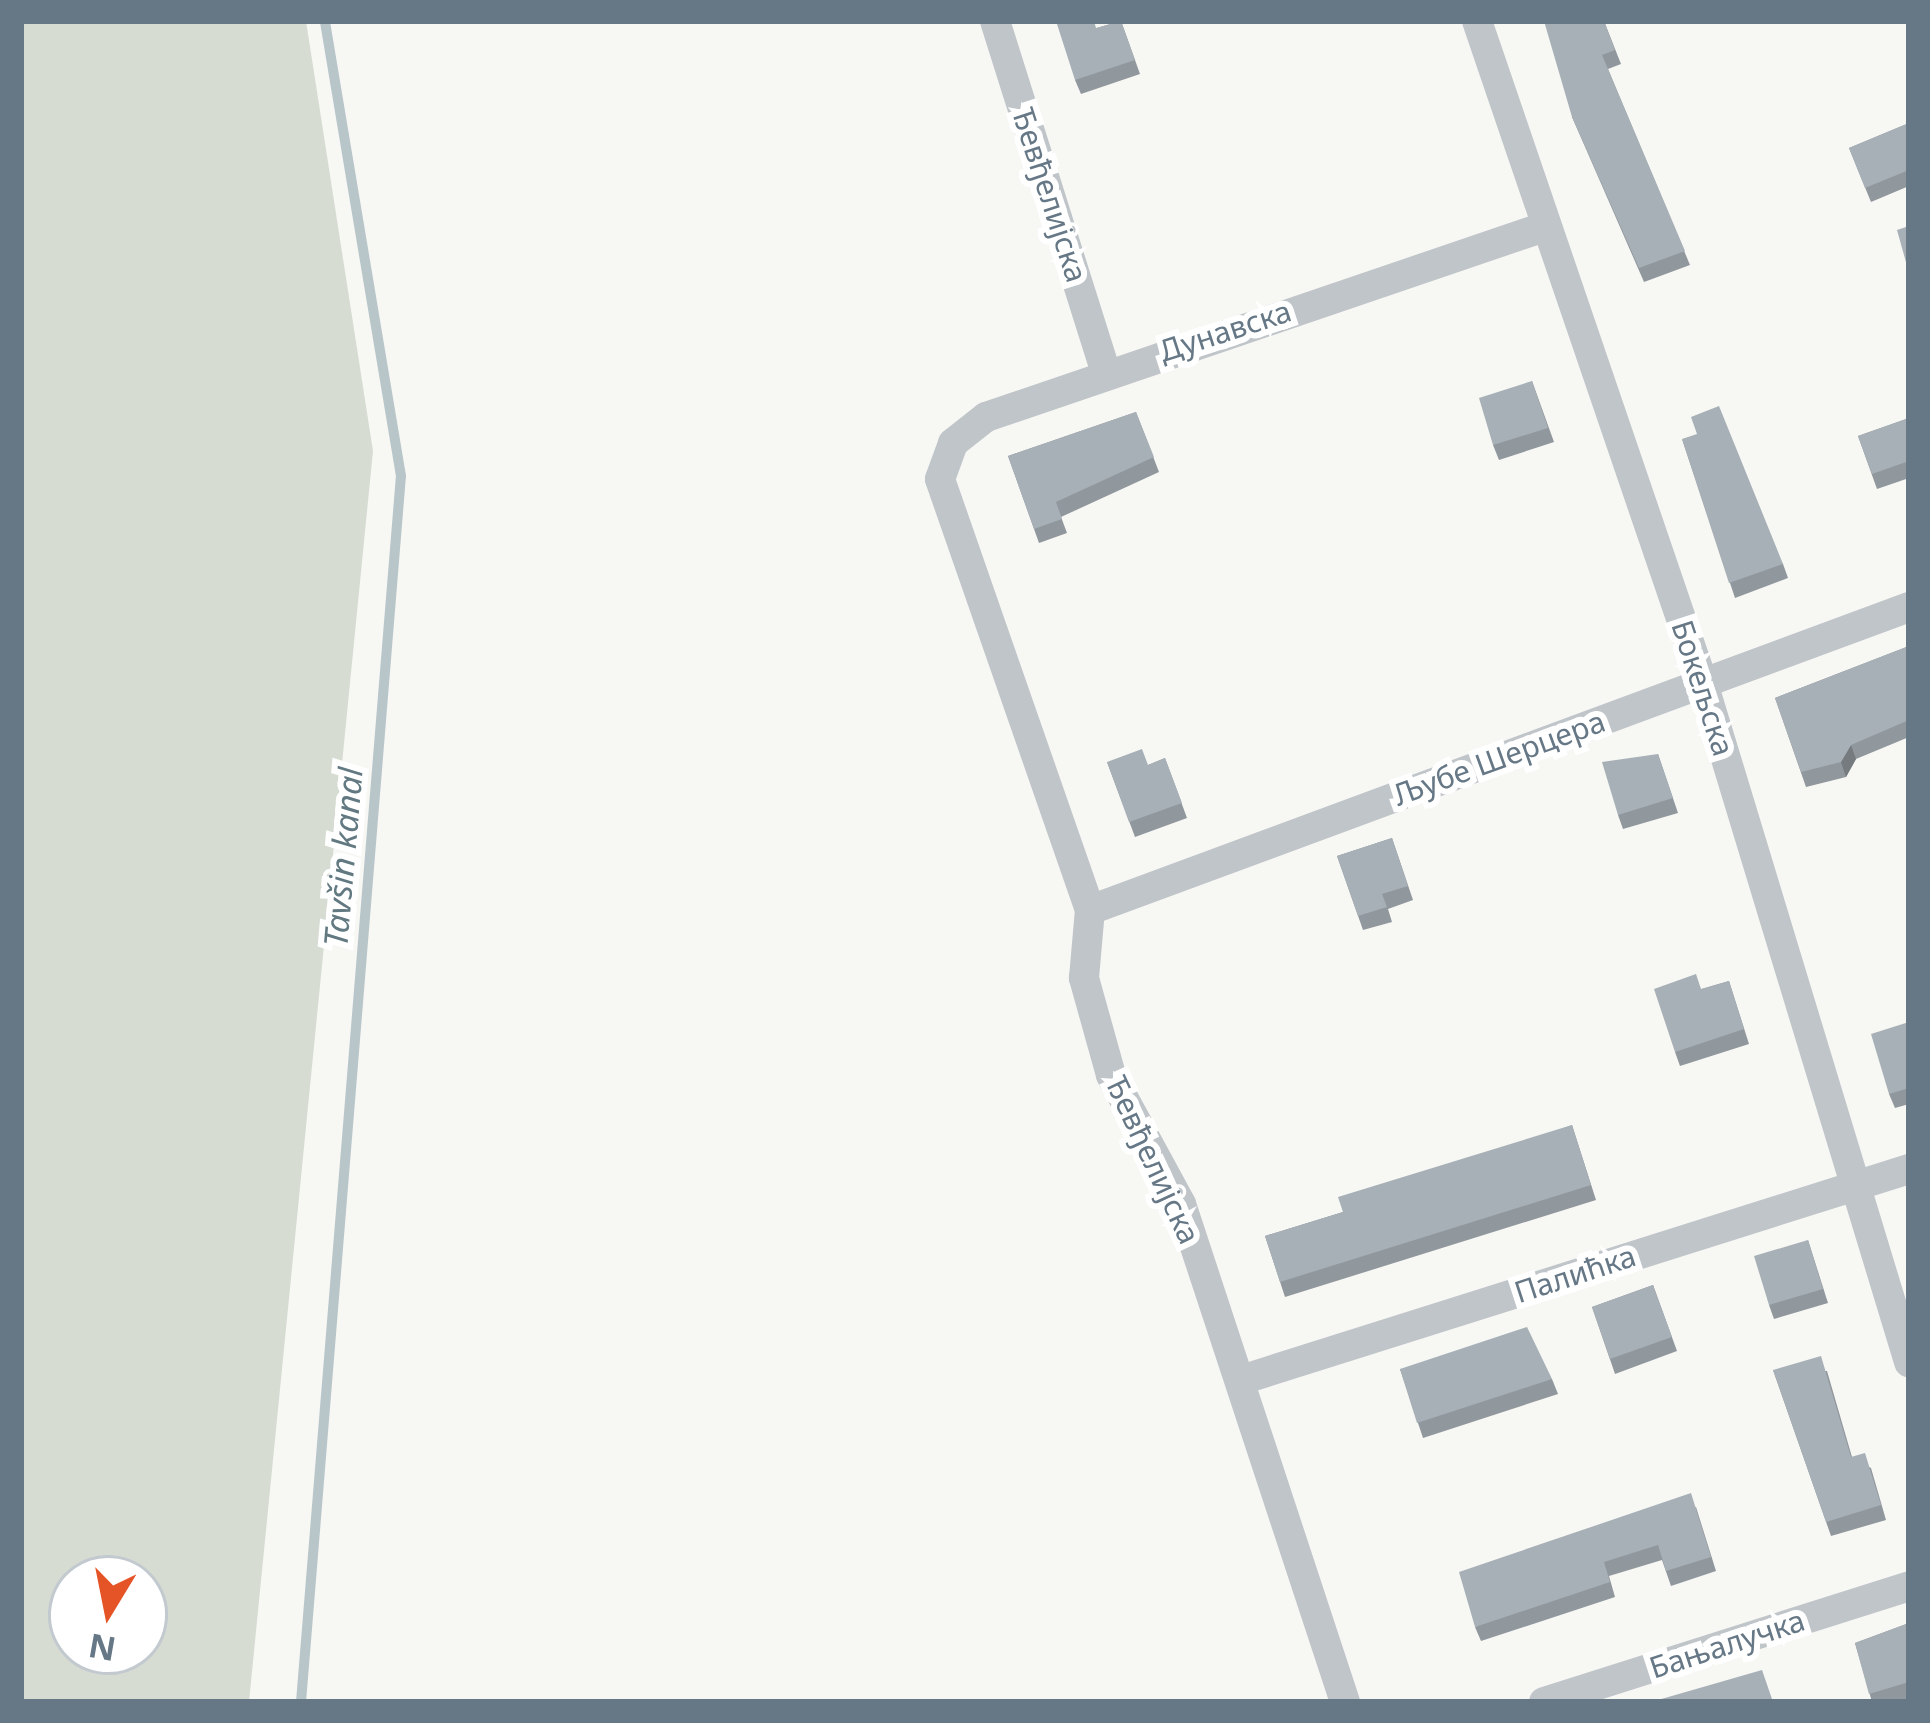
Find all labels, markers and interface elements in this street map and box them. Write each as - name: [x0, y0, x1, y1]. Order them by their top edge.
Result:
- street label: Ђевђелијска: [1005, 103, 1095, 287]
- street label: Дунавска: [1154, 293, 1296, 369]
- street label: Бокељска: [1664, 616, 1742, 760]
- street label: Љубе Шерцера: [1388, 703, 1610, 813]
- water label: Tavšin kanal: [315, 766, 371, 948]
- street label: Ђевђелијска: [1098, 1070, 1208, 1250]
- street label: Палићка: [1510, 1238, 1640, 1310]
- north arrow: [48, 1555, 168, 1675]
- street label: Бањалучка: [1645, 1602, 1809, 1686]
- text: N: [85, 1624, 119, 1672]

